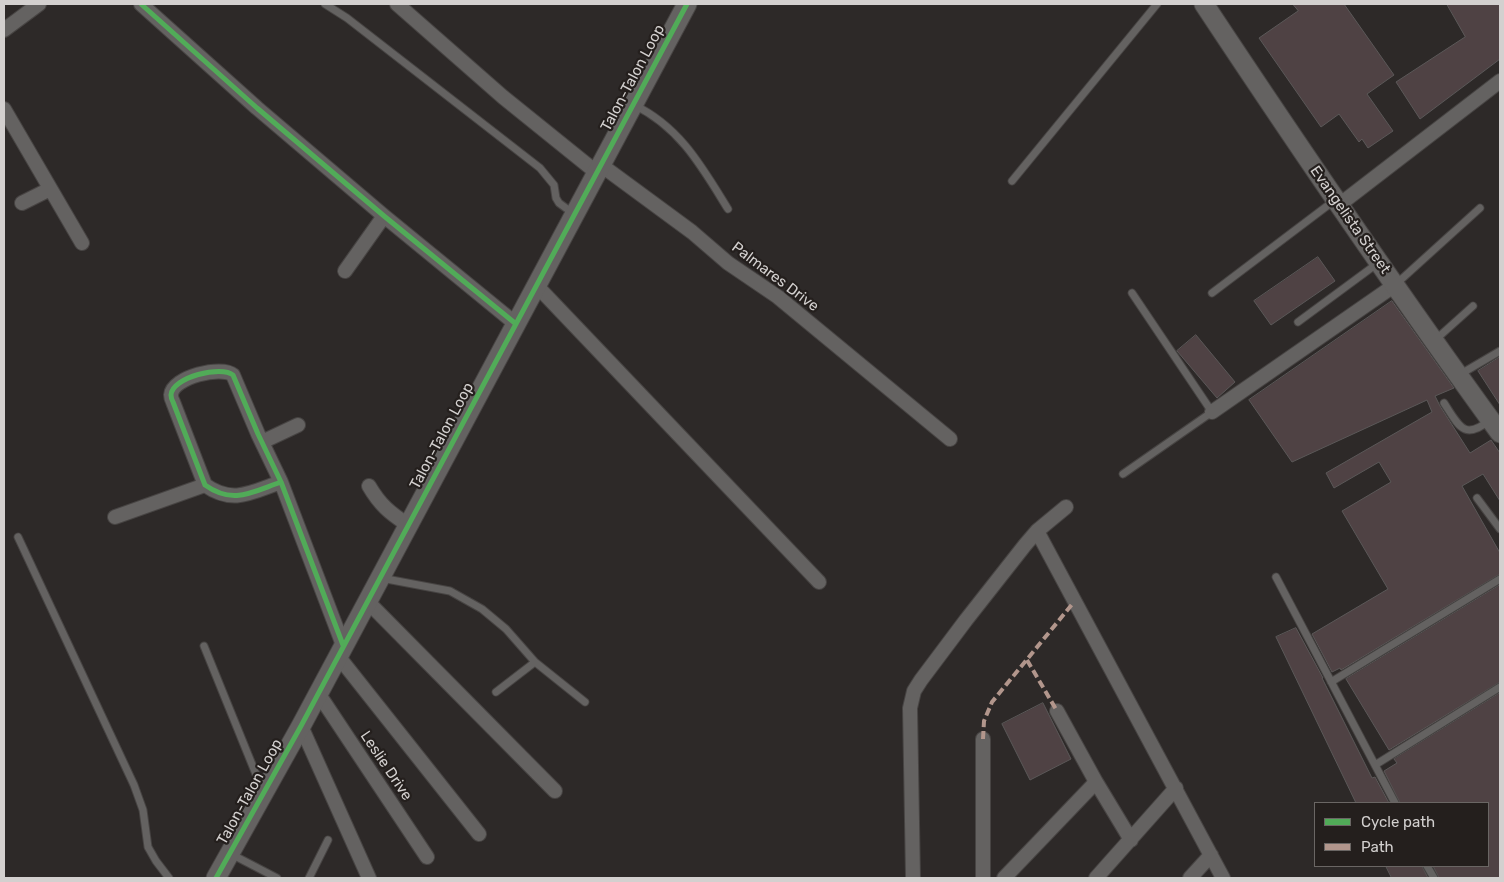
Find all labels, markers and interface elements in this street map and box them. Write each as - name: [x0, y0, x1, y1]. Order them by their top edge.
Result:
- street label: Talon-Talon Loop: [597, 22, 669, 134]
- street label: Evangelista Street: [1306, 163, 1394, 277]
- street label: Palmares Drive: [728, 238, 822, 316]
- street label: Talon-Talon Loop: [406, 380, 478, 492]
- street label: Leslie Drive: [356, 728, 416, 804]
- street label: Talon-Talon Loop: [213, 736, 287, 848]
- legend: [1314, 802, 1489, 867]
- text: Cycle path: [1361, 813, 1435, 831]
- text: Path: [1361, 838, 1394, 856]

